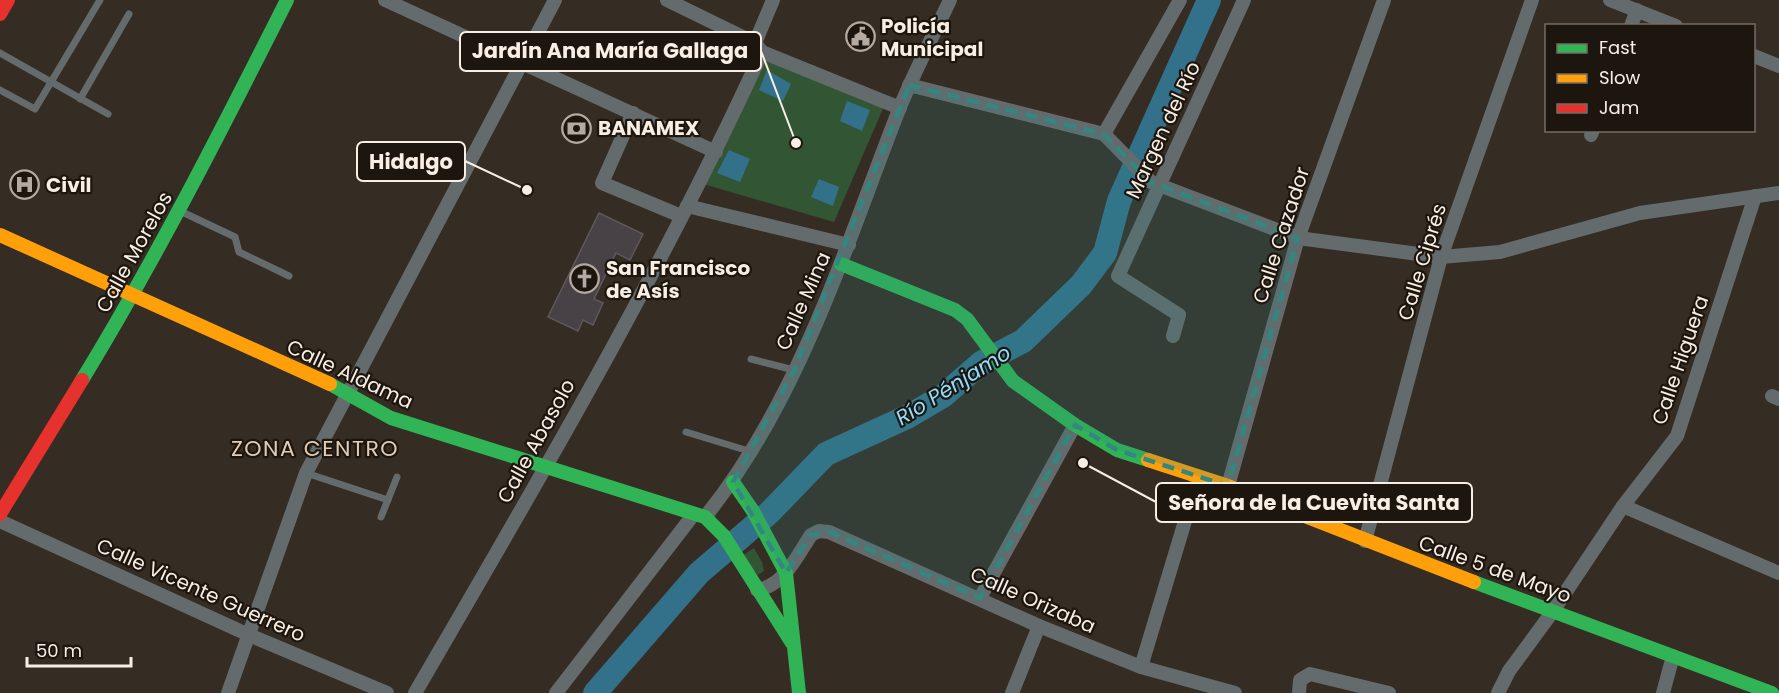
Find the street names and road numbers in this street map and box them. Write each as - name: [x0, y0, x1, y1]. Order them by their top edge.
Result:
- street label: Margen del Río: [1119, 57, 1207, 203]
- street label: Calle Cazador: [1246, 163, 1316, 307]
- street label: Calle Morelos: [89, 186, 179, 318]
- street label: Calle Ciprés: [1391, 200, 1453, 324]
- street label: Calle Mina: [769, 247, 837, 355]
- street label: Calle Higuera: [1645, 292, 1715, 428]
- street label: Calle Aldama: [282, 333, 418, 415]
- street label: Calle Abasolo: [490, 374, 582, 508]
- street label: Calle 5 de Mayo: [1415, 528, 1575, 610]
- street label: Calle Vicente Guerrero: [92, 531, 310, 649]
- street label: Calle Orizaba: [966, 560, 1100, 640]

